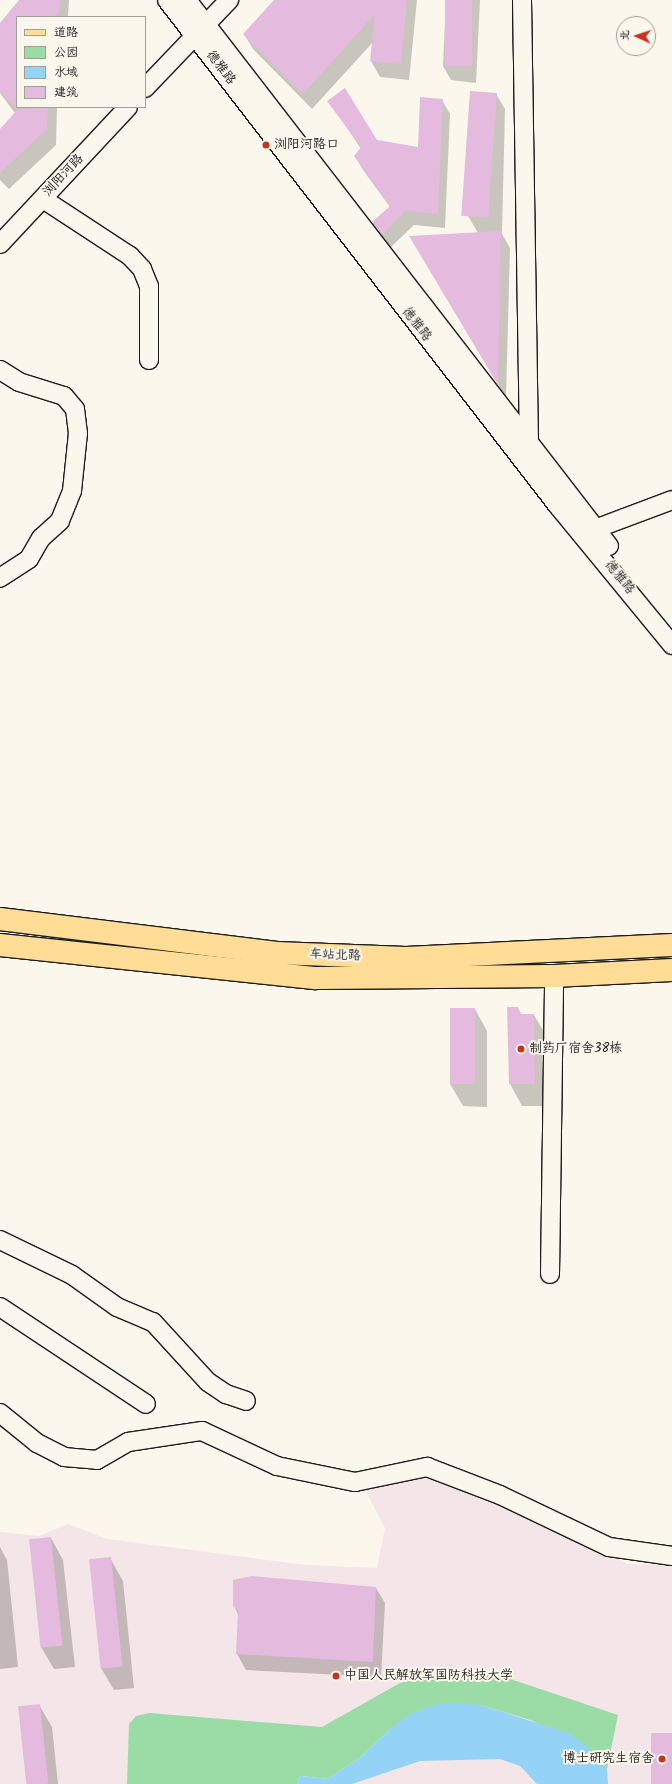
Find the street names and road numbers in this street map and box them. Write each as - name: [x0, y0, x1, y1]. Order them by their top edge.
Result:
- street label: 德雅路: [202, 48, 238, 88]
- street label: 浏阳河路: [41, 152, 87, 200]
- street label: 德雅路: [398, 305, 434, 345]
- street label: 德雅路: [601, 558, 637, 598]
- street label: 车站北路: [309, 947, 361, 965]

